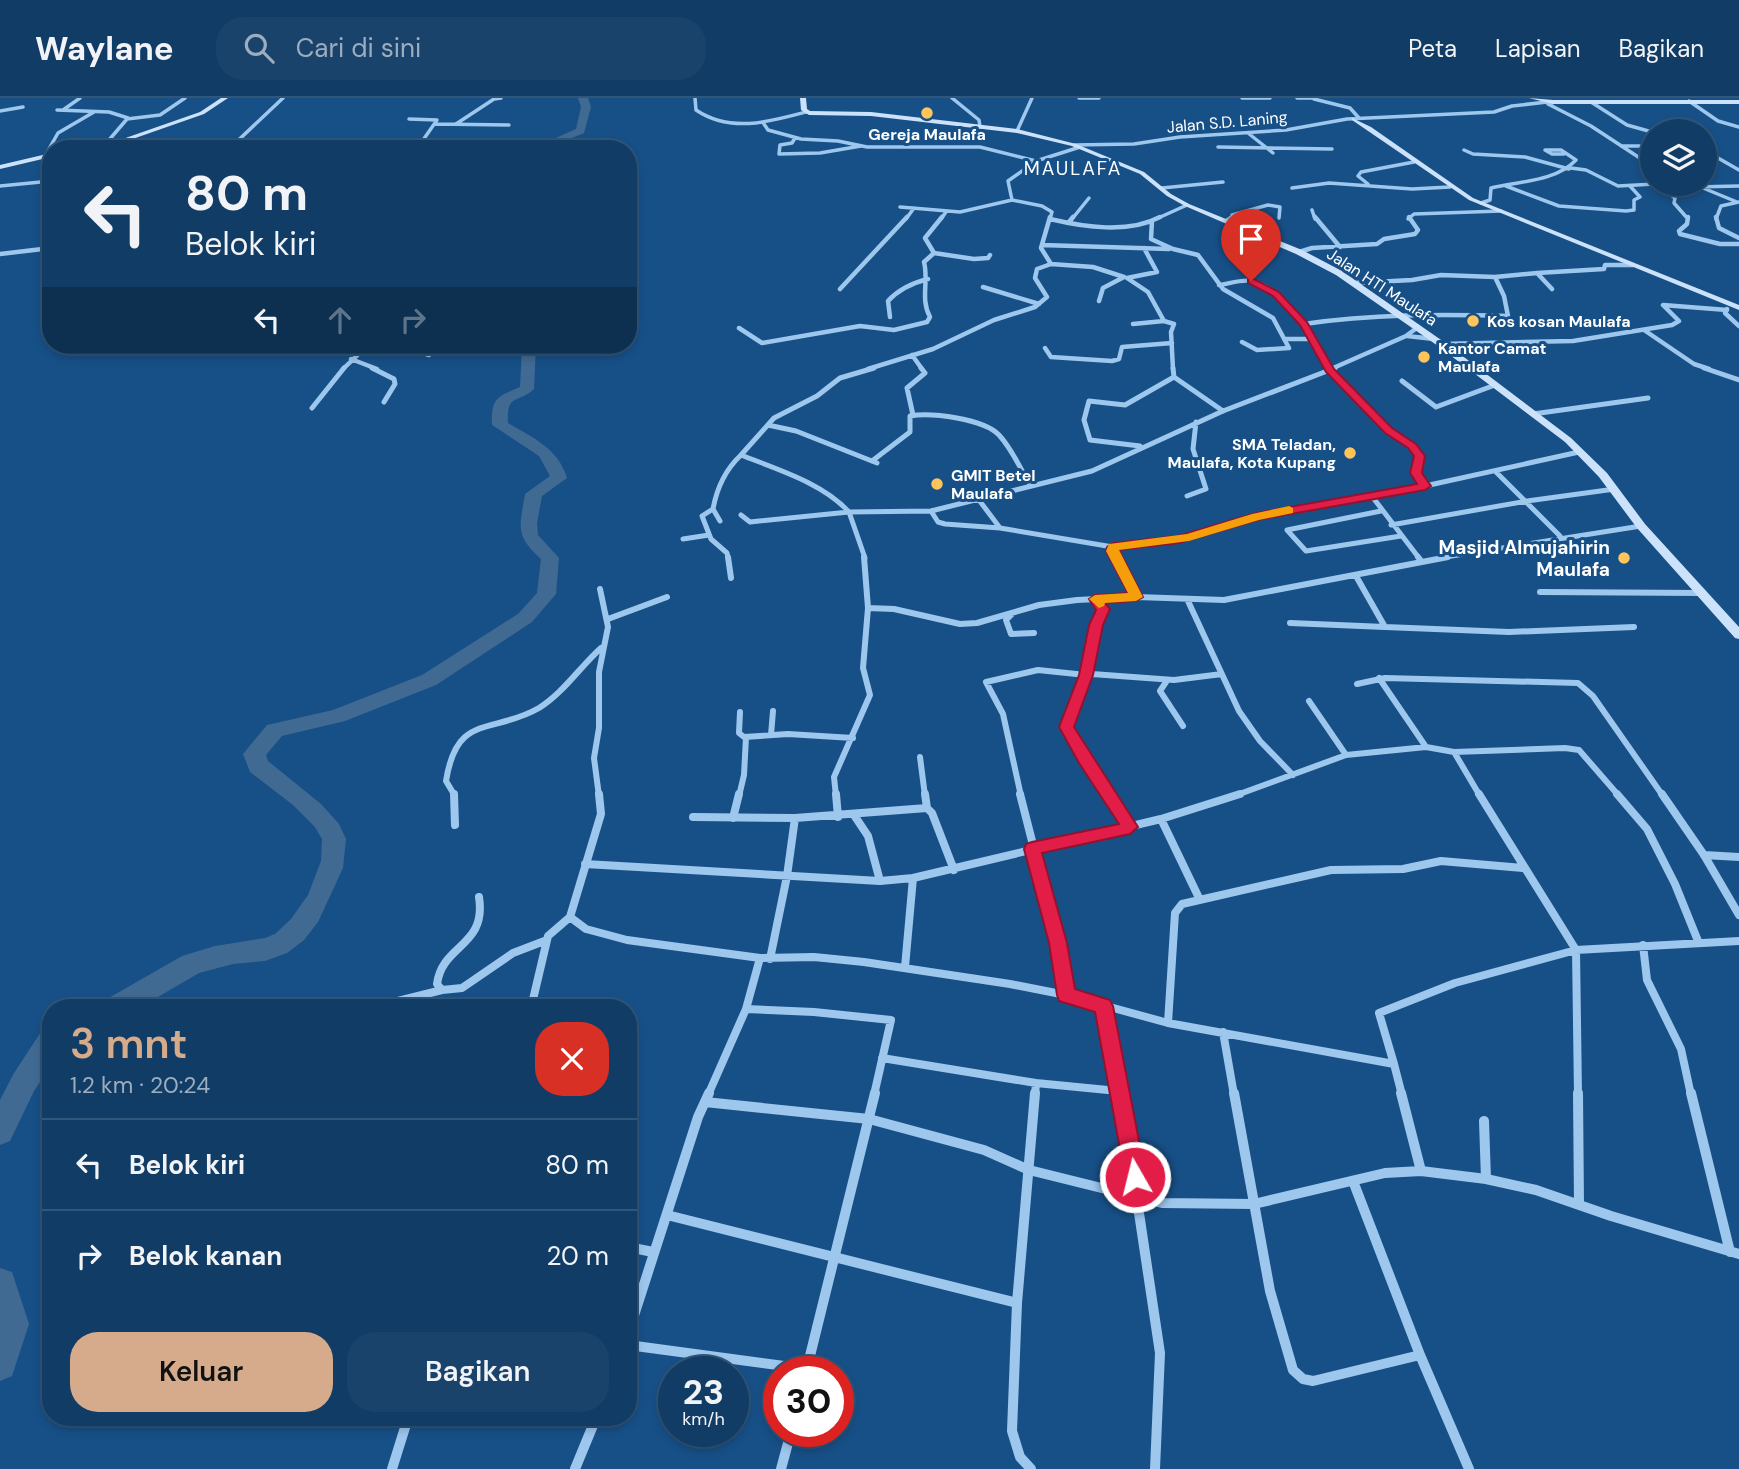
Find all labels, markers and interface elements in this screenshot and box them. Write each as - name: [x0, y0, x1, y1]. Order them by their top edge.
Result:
- search box: [216, 17, 706, 80]
- text: Waylane: [35, 27, 174, 70]
- icon: search: [240, 29, 278, 67]
- text: Cari di sini: [296, 31, 421, 65]
- text: Peta: [1408, 33, 1457, 64]
- text: Lapisan: [1495, 33, 1580, 64]
- text: Bagikan: [1618, 33, 1704, 64]
- marker: Gereja Maulafa: [919, 105, 935, 121]
- street label: Jalan S.D. Laning: [1166, 106, 1288, 138]
- map controls: [1640, 119, 1717, 196]
- button: layers: [1640, 119, 1717, 196]
- place label: Gereja Maulafa: [868, 124, 986, 145]
- district label: MAULAFA: [1024, 156, 1122, 181]
- text: 80 m: [185, 161, 308, 225]
- icon: left: [70, 168, 161, 259]
- pin: [1221, 209, 1281, 281]
- icon: arrive: [1232, 220, 1270, 258]
- text: Belok kiri: [185, 223, 317, 265]
- street label: Jalan HTI Maulafa: [1323, 243, 1441, 331]
- icon: left: [248, 301, 286, 339]
- icon: ahead: [321, 301, 359, 339]
- icon: right: [394, 301, 432, 339]
- place label: Kos kosan Maulafa: [1487, 311, 1631, 332]
- marker: Kos kosan Maulafa: [1465, 313, 1481, 329]
- place label: Kantor Camat Maulafa: [1438, 338, 1546, 377]
- marker: Kantor Camat Maulafa: [1416, 349, 1432, 365]
- place label: SMA Teladan, Maulafa, Kota Kupang: [1168, 434, 1336, 473]
- marker: SMA Teladan, Maulafa, Kota Kupang: [1342, 445, 1358, 461]
- place label: GMIT Betel Maulafa: [951, 465, 1036, 504]
- marker: GMIT Betel Maulafa: [929, 476, 945, 492]
- place label: Masjid Almujahirin Maulafa: [1438, 535, 1610, 582]
- marker: Masjid Almujahirin Maulafa: [1616, 550, 1632, 566]
- text: 3 mnt: [70, 1016, 187, 1071]
- button: close: [535, 1022, 609, 1096]
- text: 1.2 km · 20:24: [70, 1070, 210, 1100]
- position arrow: [1098, 1140, 1172, 1214]
- icon: left: [70, 1146, 108, 1184]
- text: Belok kiri: [129, 1148, 245, 1182]
- text: 80 m: [545, 1148, 609, 1182]
- icon: right: [70, 1237, 108, 1275]
- text: Belok kanan: [129, 1239, 282, 1273]
- text: 20 m: [546, 1239, 609, 1273]
- button: Keluar: [70, 1332, 333, 1412]
- button: Bagikan: [347, 1332, 609, 1412]
- speed limit sign: 30: [763, 1356, 854, 1447]
- text: 23: [683, 1369, 724, 1415]
- text: km/h: [682, 1407, 725, 1431]

